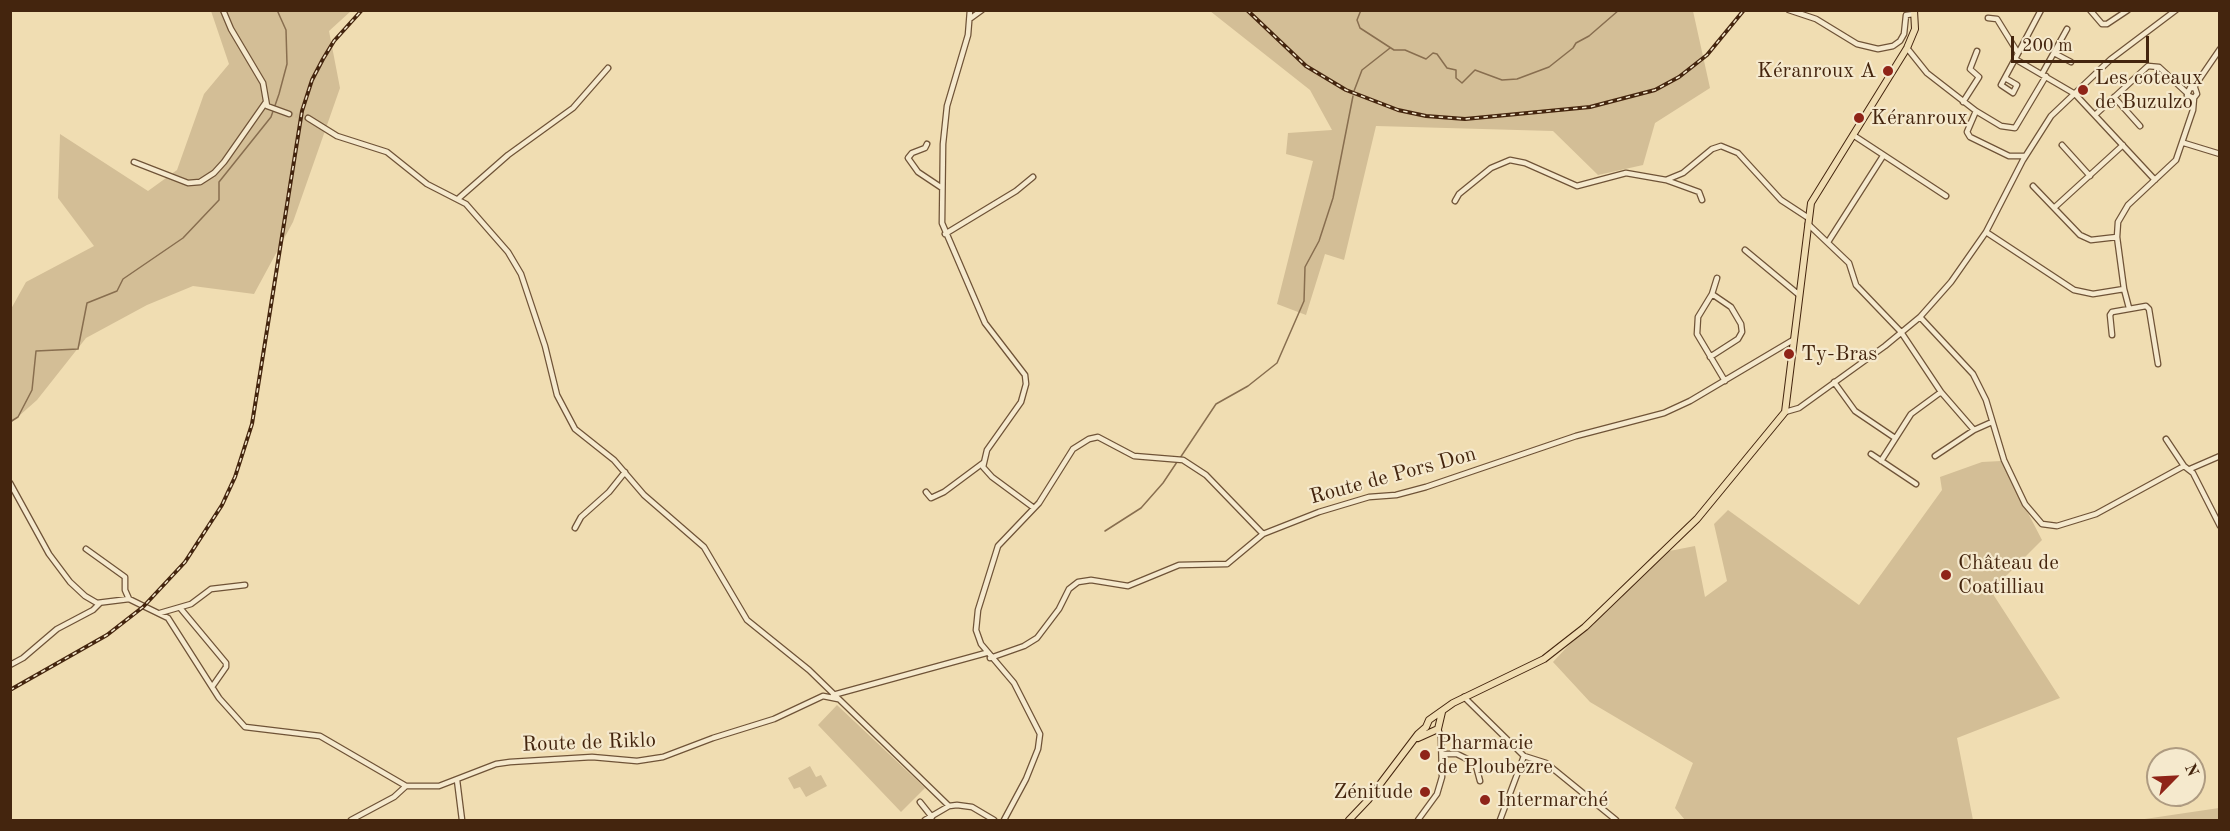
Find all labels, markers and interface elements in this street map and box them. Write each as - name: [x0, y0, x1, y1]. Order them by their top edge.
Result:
- scale bar: [2014, 24, 2152, 62]
- text: 200 m: [2022, 37, 2073, 55]
- place label: Kéranroux A: [1757, 58, 1876, 84]
- marker: Kéranroux A: [1881, 64, 1895, 78]
- place label: Les coteaux de Buzulzo: [2095, 65, 2203, 115]
- marker: Les coteaux de Buzulzo: [2076, 83, 2090, 97]
- place label: Kéranroux: [1871, 105, 1968, 131]
- marker: Kéranroux: [1852, 111, 1866, 125]
- place label: Ty-Bras: [1801, 341, 1877, 367]
- marker: Ty-Bras: [1782, 347, 1796, 361]
- street label: Route de Pors Don: [1307, 442, 1479, 510]
- place label: Château de Coatilliau: [1958, 550, 2059, 600]
- marker: Château de Coatilliau: [1939, 568, 1953, 582]
- street label: Route de Riklo: [522, 728, 656, 758]
- place label: Pharmacie de Ploubezre: [1437, 730, 1553, 780]
- north arrow: [2146, 747, 2206, 807]
- marker: Pharmacie de Ploubezre: [1418, 748, 1432, 762]
- text: N: [2181, 762, 2200, 779]
- place label: Zénitude: [1333, 779, 1413, 805]
- marker: Zénitude: [1418, 785, 1432, 799]
- place label: Intermarché: [1497, 787, 1608, 813]
- marker: Intermarché: [1478, 793, 1492, 807]

